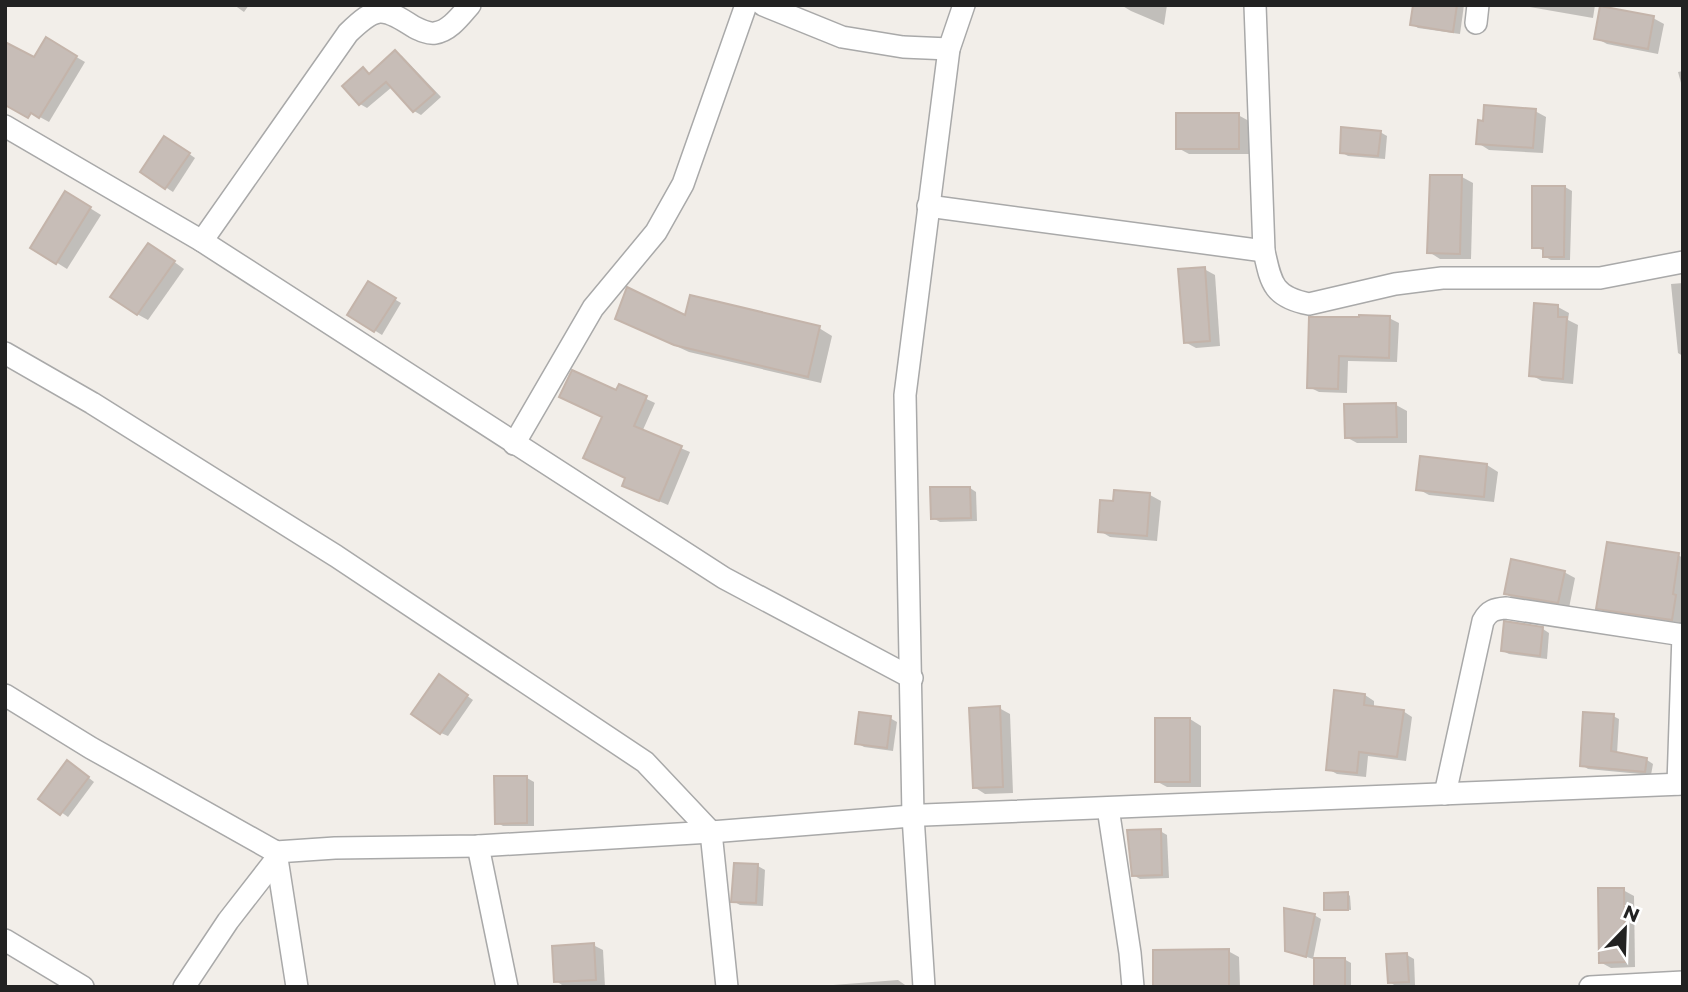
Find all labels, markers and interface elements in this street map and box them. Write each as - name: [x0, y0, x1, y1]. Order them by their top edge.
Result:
- north arrow: [1590, 894, 1660, 964]
- text: N: [1620, 900, 1643, 927]

